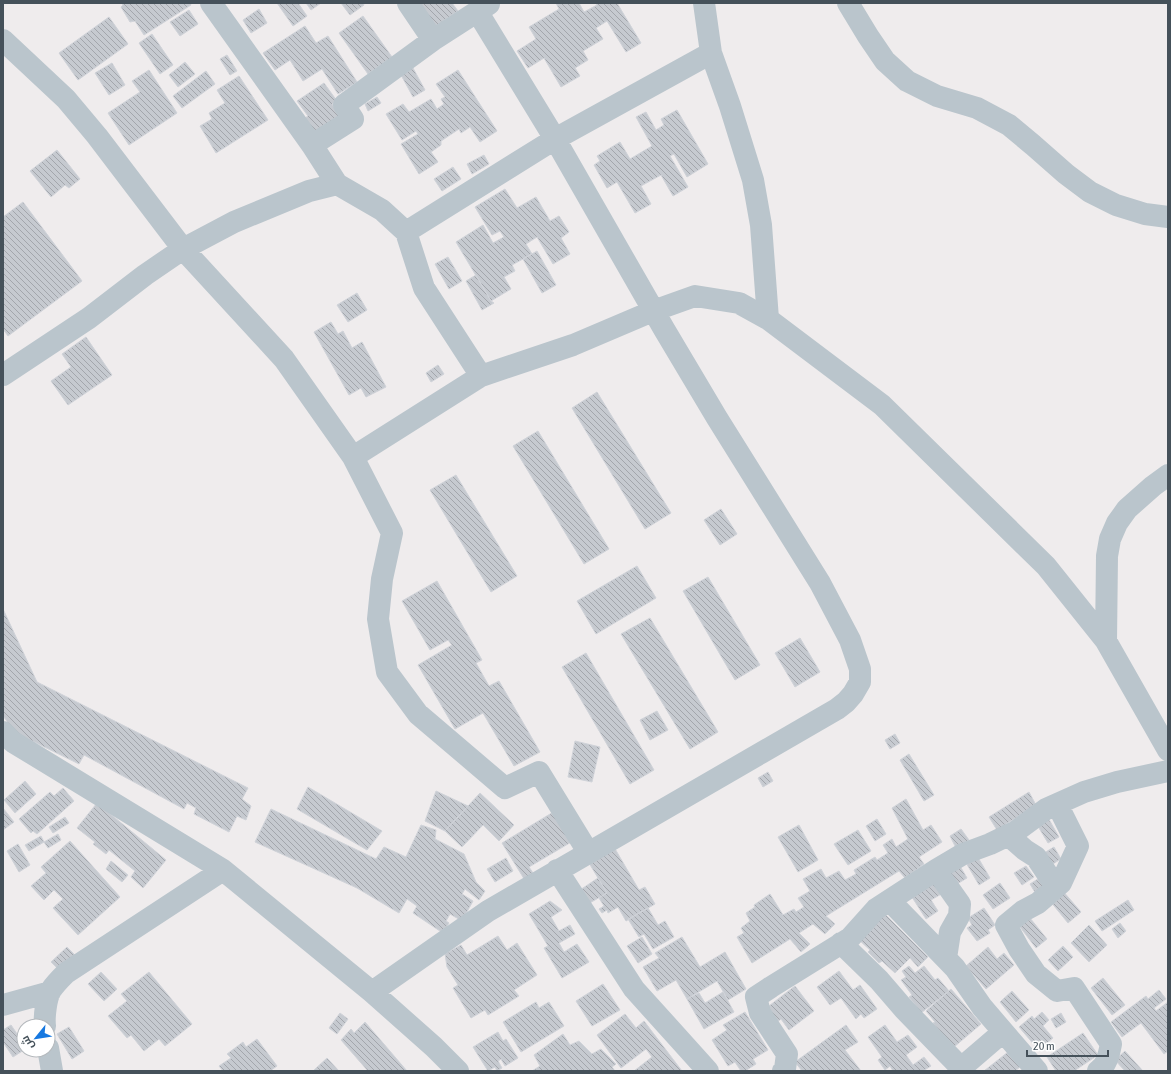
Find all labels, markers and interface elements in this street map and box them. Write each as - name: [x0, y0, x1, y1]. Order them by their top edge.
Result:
- north arrow: [16, 1018, 56, 1058]
- scale bar: [1027, 1032, 1108, 1058]
- text: ش: [19, 1033, 37, 1052]
- text: 20 m: [1033, 1039, 1055, 1053]

